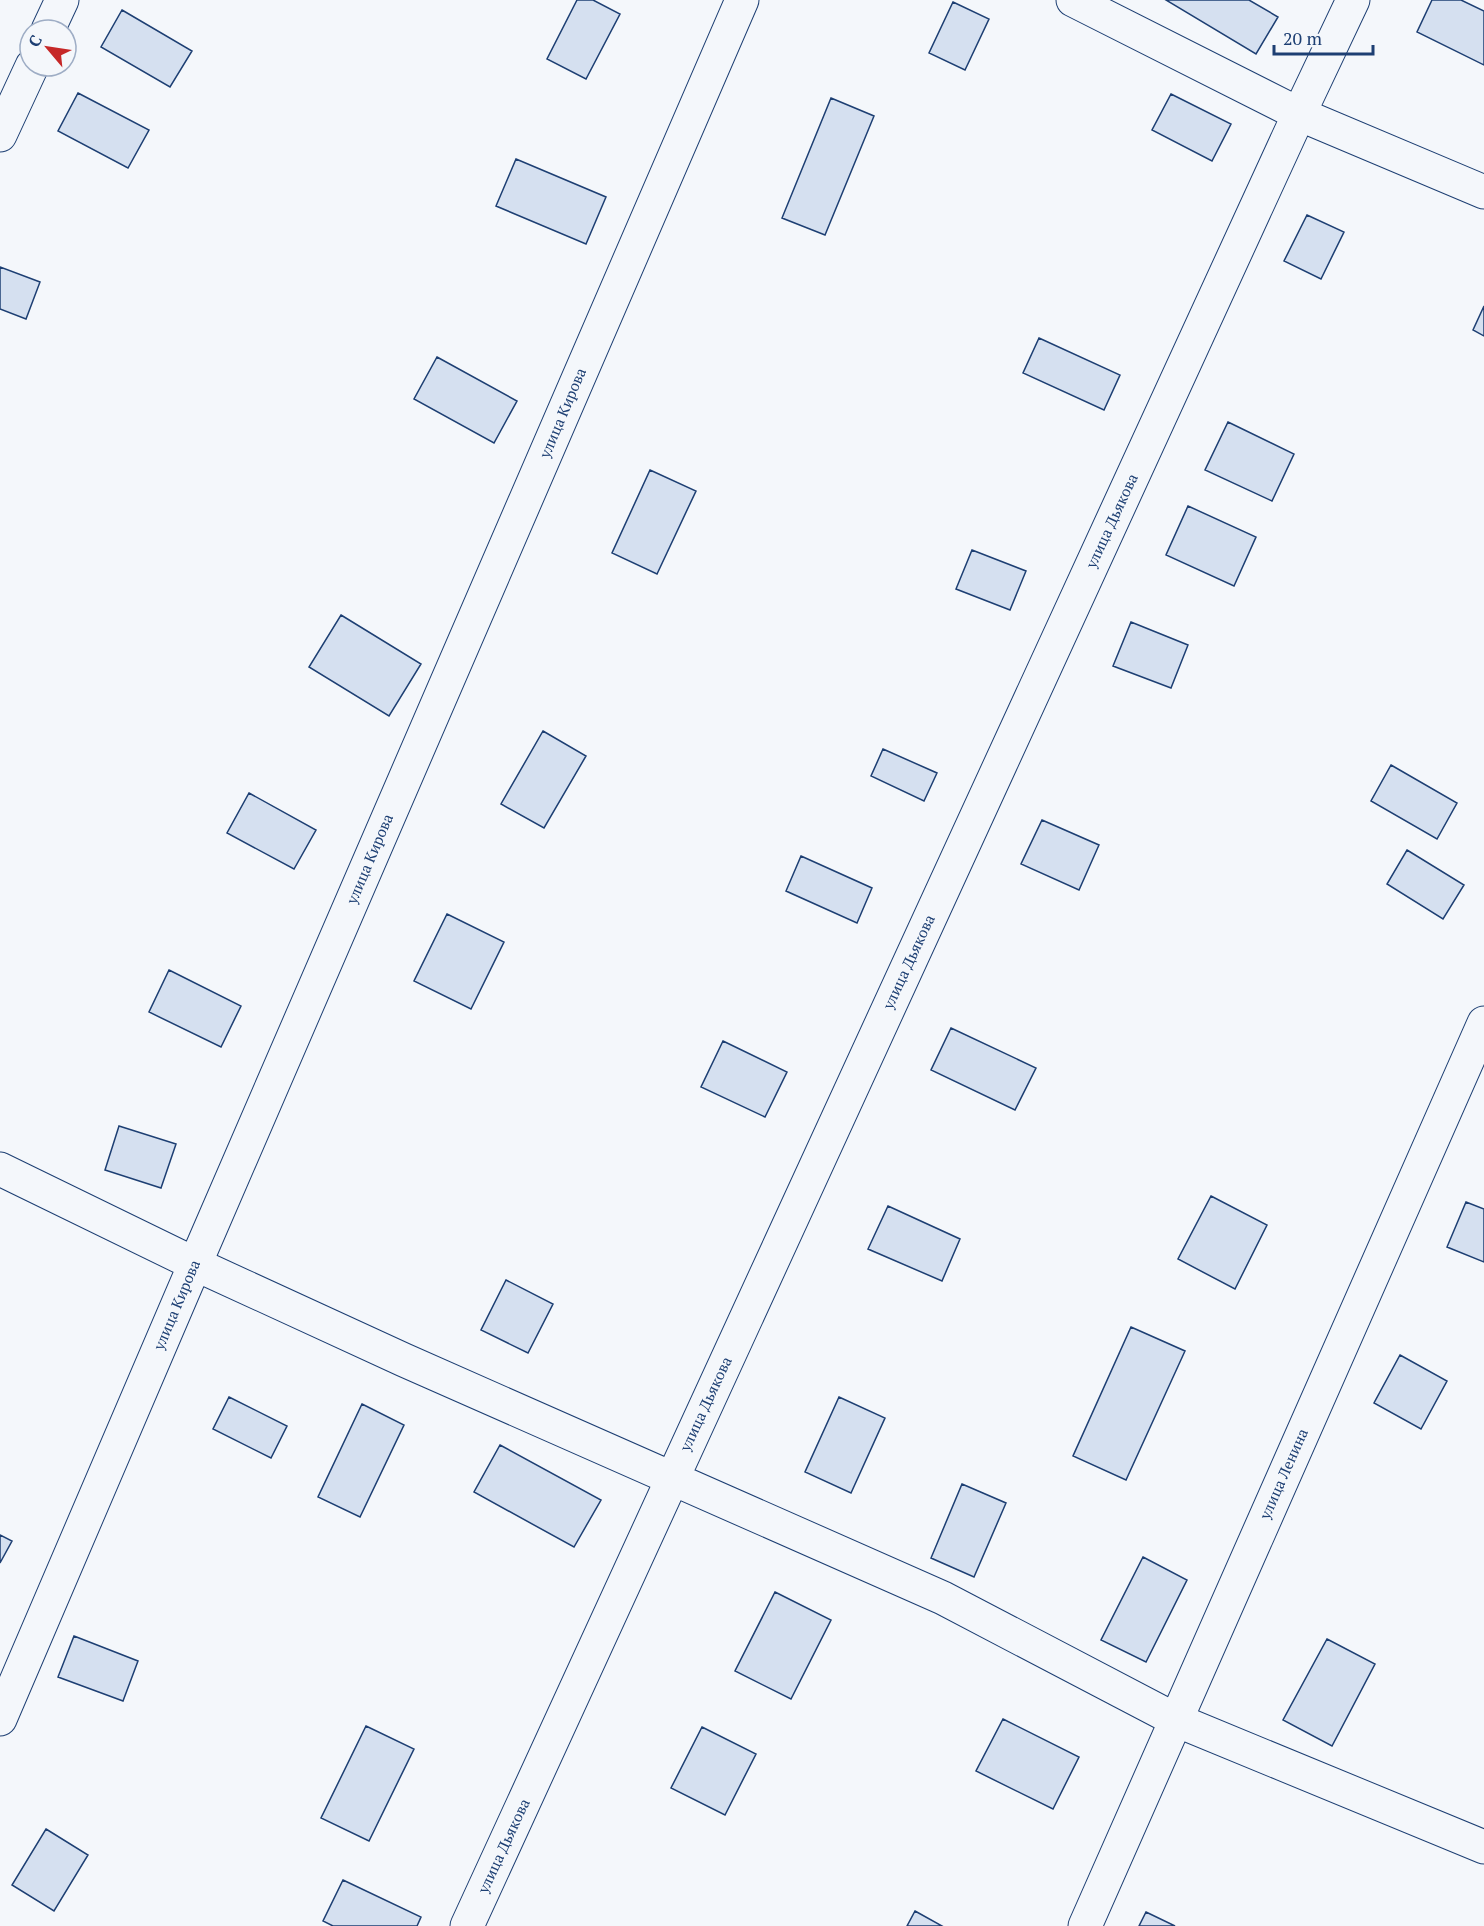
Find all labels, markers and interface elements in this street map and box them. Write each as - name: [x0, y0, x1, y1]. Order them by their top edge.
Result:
- north arrow: [18, 18, 78, 78]
- scale bar: [1274, 18, 1373, 56]
- text: 20 m: [1283, 26, 1323, 50]
- text: С: [23, 31, 47, 51]
- street label: улица Кирова: [534, 364, 590, 462]
- street label: улица Дьякова: [1080, 470, 1142, 572]
- street label: улица Кирова: [341, 810, 397, 908]
- street label: улица Дьякова: [877, 911, 939, 1013]
- street label: улица Кирова: [148, 1256, 204, 1354]
- street label: улица Дьякова: [674, 1353, 736, 1455]
- street label: улица Ленина: [1254, 1425, 1312, 1523]
- street label: улица Дьякова: [472, 1795, 534, 1897]

